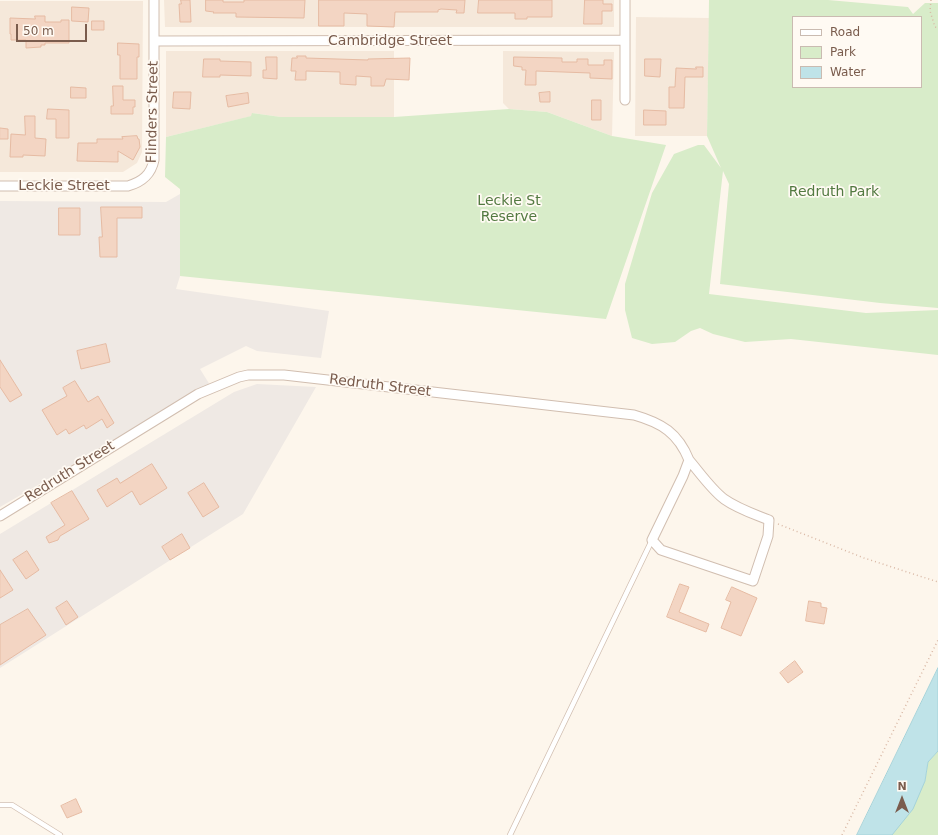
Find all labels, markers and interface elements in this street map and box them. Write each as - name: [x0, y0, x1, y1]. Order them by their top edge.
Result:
- scale bar: [18, 16, 89, 42]
- legend: [792, 16, 922, 88]
- text: 50 m: [23, 24, 54, 38]
- text: Road: [830, 25, 860, 39]
- street label: Cambridge Street: [328, 33, 452, 49]
- text: Park: [830, 45, 856, 59]
- street label: Flinders Street: [144, 61, 162, 163]
- text: Water: [830, 65, 865, 79]
- street label: Leckie Street: [18, 178, 110, 194]
- park label: Redruth Park: [789, 184, 879, 200]
- park label: Leckie St Reserve: [477, 193, 541, 226]
- street label: Redruth Street: [328, 371, 432, 401]
- street label: Redruth Street: [22, 438, 118, 506]
- north arrow: [882, 779, 922, 819]
- text: N: [897, 780, 907, 793]

